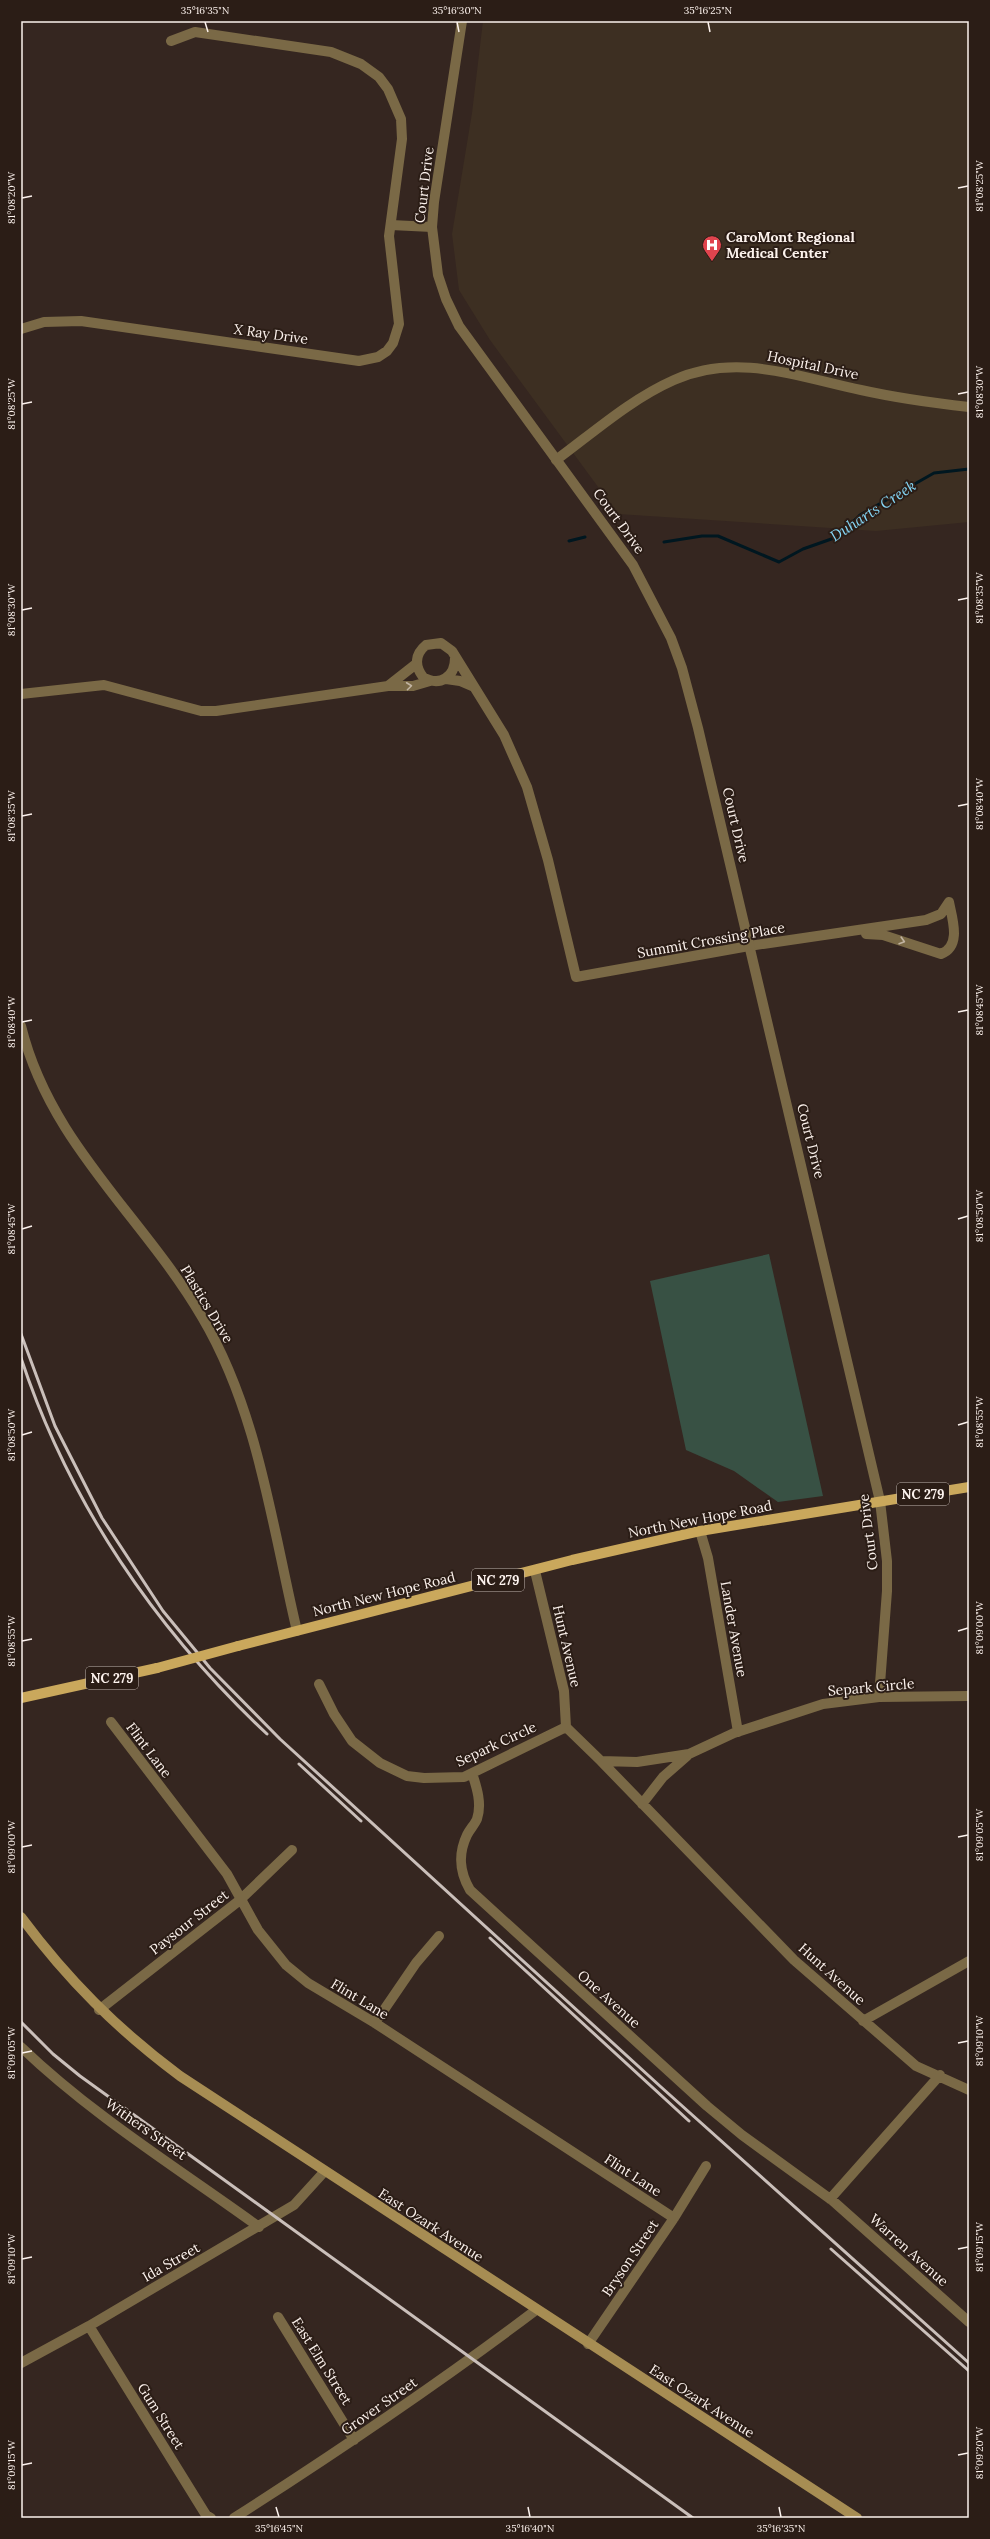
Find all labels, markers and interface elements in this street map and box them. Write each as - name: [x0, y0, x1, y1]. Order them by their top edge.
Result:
- text: 35°16'35"N: [181, 4, 230, 17]
- text: 35°16'30"N: [432, 4, 482, 17]
- text: 35°16'25"N: [684, 4, 733, 17]
- street label: Court Drive: [410, 145, 438, 224]
- text: 81°08'25"W: [973, 159, 986, 212]
- text: 81°08'20"W: [5, 171, 18, 224]
- place label: CaroMont Regional Medical Center: [726, 228, 855, 262]
- hospital icon: CaroMont Regional Medical Center: [701, 234, 723, 262]
- street label: X Ray Drive: [233, 320, 310, 348]
- street label: Hospital Drive: [766, 347, 861, 384]
- text: 81°08'30"W: [973, 365, 986, 418]
- text: 81°08'25"W: [5, 377, 18, 430]
- water label: Duharts Creek: [826, 476, 919, 545]
- street label: Court Drive: [589, 485, 649, 558]
- text: 81°08'35"W: [973, 571, 986, 624]
- text: 81°08'30"W: [5, 583, 18, 636]
- one-way arrow: [406, 682, 412, 691]
- text: 81°08'40"W: [973, 777, 986, 830]
- street label: Court Drive: [719, 786, 753, 865]
- text: 81°08'35"W: [5, 789, 18, 842]
- street label: Summit Crossing Place: [636, 918, 787, 962]
- one-way arrow: [899, 936, 906, 945]
- text: 81°08'45"W: [973, 983, 986, 1036]
- text: 81°08'40"W: [5, 995, 18, 1048]
- street label: Court Drive: [793, 1102, 829, 1181]
- text: 81°08'50"W: [973, 1189, 986, 1242]
- text: 81°08'45"W: [5, 1202, 18, 1255]
- street label: Plastics Drive: [177, 1262, 238, 1347]
- text: 81°08'55"W: [973, 1395, 986, 1448]
- text: 81°08'50"W: [5, 1408, 18, 1461]
- road number: NC 279: [897, 1483, 949, 1505]
- street label: Court Drive: [854, 1492, 882, 1571]
- street label: North New Hope Road: [627, 1496, 773, 1542]
- street label: North New Hope Road: [311, 1568, 457, 1620]
- road number: NC 279: [472, 1569, 524, 1591]
- street label: Lander Avenue: [717, 1580, 751, 1679]
- text: 81°09'00"W: [973, 1600, 986, 1655]
- street label: Hunt Avenue: [549, 1603, 585, 1689]
- text: 81°08'55"W: [5, 1614, 18, 1667]
- road number: NC 279: [86, 1667, 138, 1689]
- street label: Separk Circle: [827, 1674, 915, 1700]
- street label: Separk Circle: [453, 1717, 540, 1771]
- street label: Flint Lane: [122, 1719, 176, 1782]
- text: 81°09'05"W: [973, 1808, 986, 1861]
- text: 81°09'00"W: [5, 1819, 18, 1874]
- street label: Paysour Street: [146, 1885, 233, 1958]
- street label: Hunt Avenue: [795, 1939, 870, 2009]
- street label: One Avenue: [574, 1966, 644, 2032]
- street label: Flint Lane: [328, 1975, 393, 2024]
- text: 81°09'10"W: [973, 2015, 986, 2066]
- text: 81°09'05"W: [5, 2026, 18, 2079]
- street label: Withers Street: [102, 2094, 191, 2164]
- street label: Flint Lane: [601, 2150, 665, 2200]
- street label: East Ozark Avenue: [375, 2184, 487, 2266]
- street label: Warren Avenue: [866, 2210, 952, 2290]
- street label: Bryson Street: [598, 2216, 663, 2300]
- text: 81°09'15"W: [973, 2221, 986, 2272]
- text: 81°09'10"W: [5, 2233, 18, 2284]
- street label: Ida Street: [139, 2238, 203, 2286]
- street label: East Elm Street: [288, 2314, 356, 2409]
- street label: East Ozark Avenue: [646, 2360, 758, 2442]
- street label: Grover Street: [337, 2373, 421, 2439]
- street label: Gum Street: [134, 2379, 189, 2453]
- text: 81°09'20"W: [973, 2426, 986, 2479]
- text: 81°09'15"W: [5, 2439, 18, 2490]
- text: 35°16'45"N: [255, 2522, 303, 2535]
- text: 35°16'40"N: [506, 2522, 555, 2535]
- text: 35°16'35"N: [757, 2522, 806, 2535]

